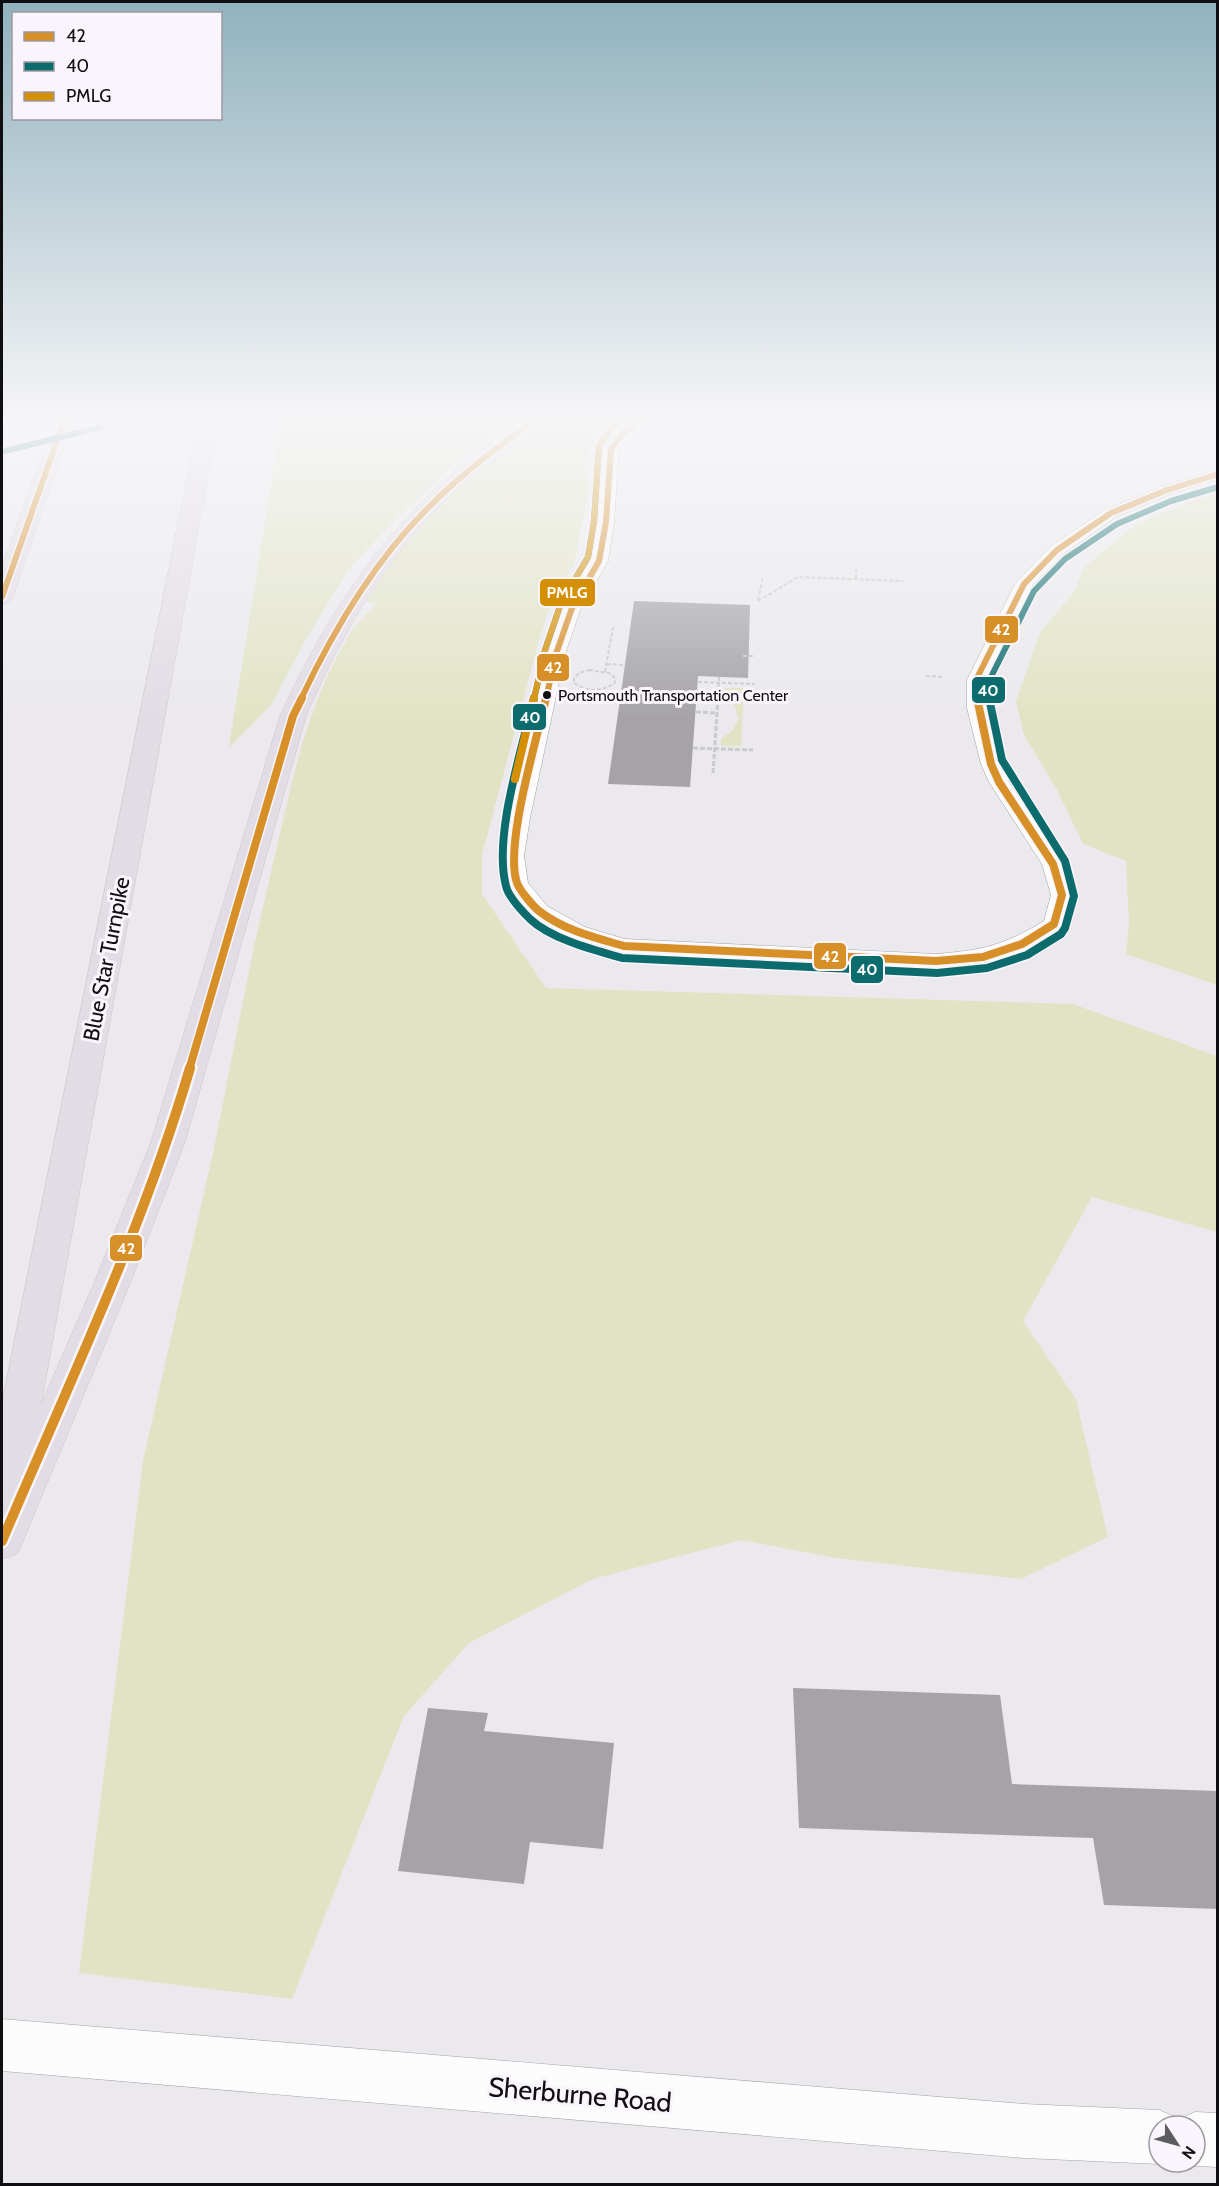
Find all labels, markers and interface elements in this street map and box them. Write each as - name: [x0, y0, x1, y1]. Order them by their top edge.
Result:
- legend: [12, 12, 222, 120]
- text: 42: [66, 25, 86, 47]
- text: 40: [66, 55, 89, 77]
- text: PMLG: [66, 85, 111, 107]
- line badge: PMLG: [539, 578, 596, 607]
- text: PMLG: [546, 583, 588, 602]
- line badge: 42: [984, 615, 1019, 644]
- text: 42: [992, 620, 1010, 639]
- line badge: 42: [536, 653, 570, 682]
- text: 42: [544, 658, 562, 677]
- line badge: 40: [971, 676, 1006, 704]
- text: 40: [977, 681, 999, 700]
- place label: Portsmouth Transportation Center: [558, 686, 789, 705]
- marker: Portsmouth Transportation Center: [541, 689, 553, 701]
- line badge: 40: [512, 703, 547, 731]
- text: 40: [519, 708, 541, 727]
- street label: Blue Star Turnpike: [77, 875, 136, 1043]
- line badge: 42: [813, 942, 847, 970]
- text: 42: [821, 947, 839, 966]
- line badge: 40: [850, 955, 884, 984]
- text: 40: [856, 960, 878, 979]
- line badge: 42: [109, 1234, 143, 1262]
- text: 42: [117, 1239, 135, 1258]
- street label: Sherburne Road: [487, 2070, 673, 2119]
- north arrow: [1147, 2114, 1207, 2174]
- text: N: [1178, 2142, 1200, 2163]

